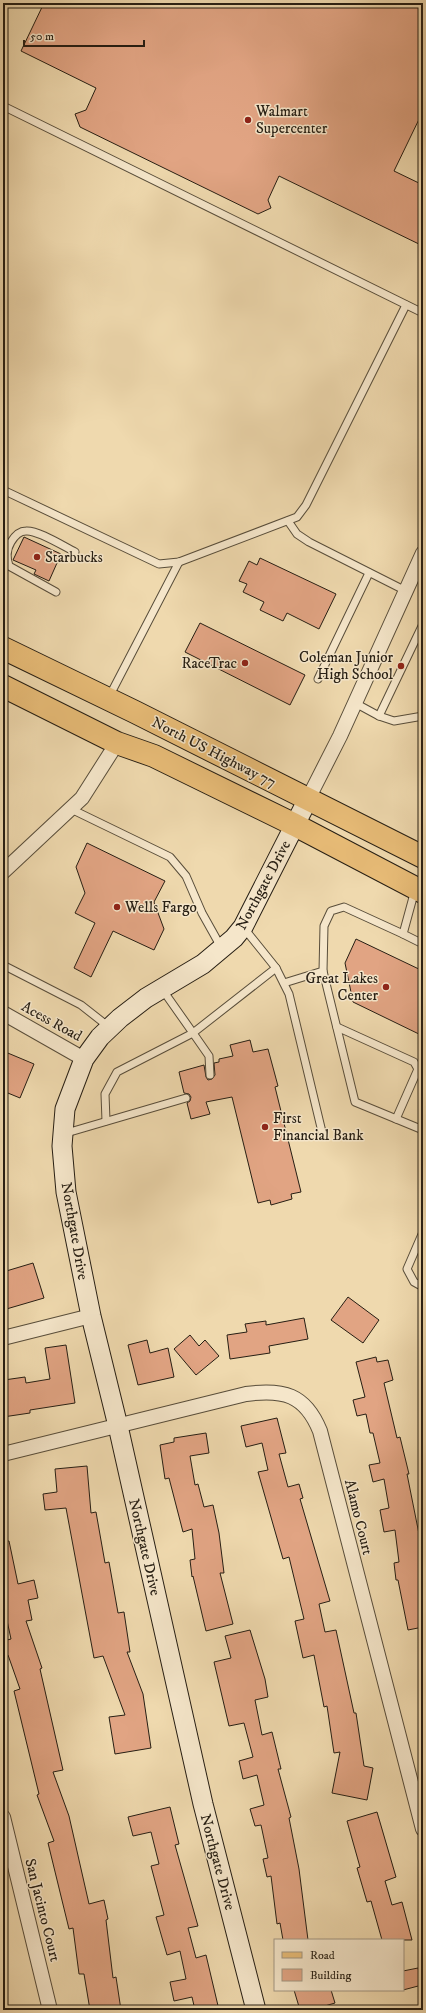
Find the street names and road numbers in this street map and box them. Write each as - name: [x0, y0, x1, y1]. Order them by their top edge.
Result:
- street label: North US Highway 77: [148, 713, 279, 792]
- street label: Northgate Drive: [232, 837, 295, 933]
- street label: Acess Road: [18, 997, 86, 1046]
- street label: Northgate Drive: [57, 1181, 92, 1281]
- street label: Alamo Court: [340, 1477, 377, 1557]
- street label: Northgate Drive: [124, 1497, 165, 1597]
- street label: Northgate Drive: [196, 1812, 239, 1912]
- street label: San Jacinto Court: [21, 1857, 65, 1964]

